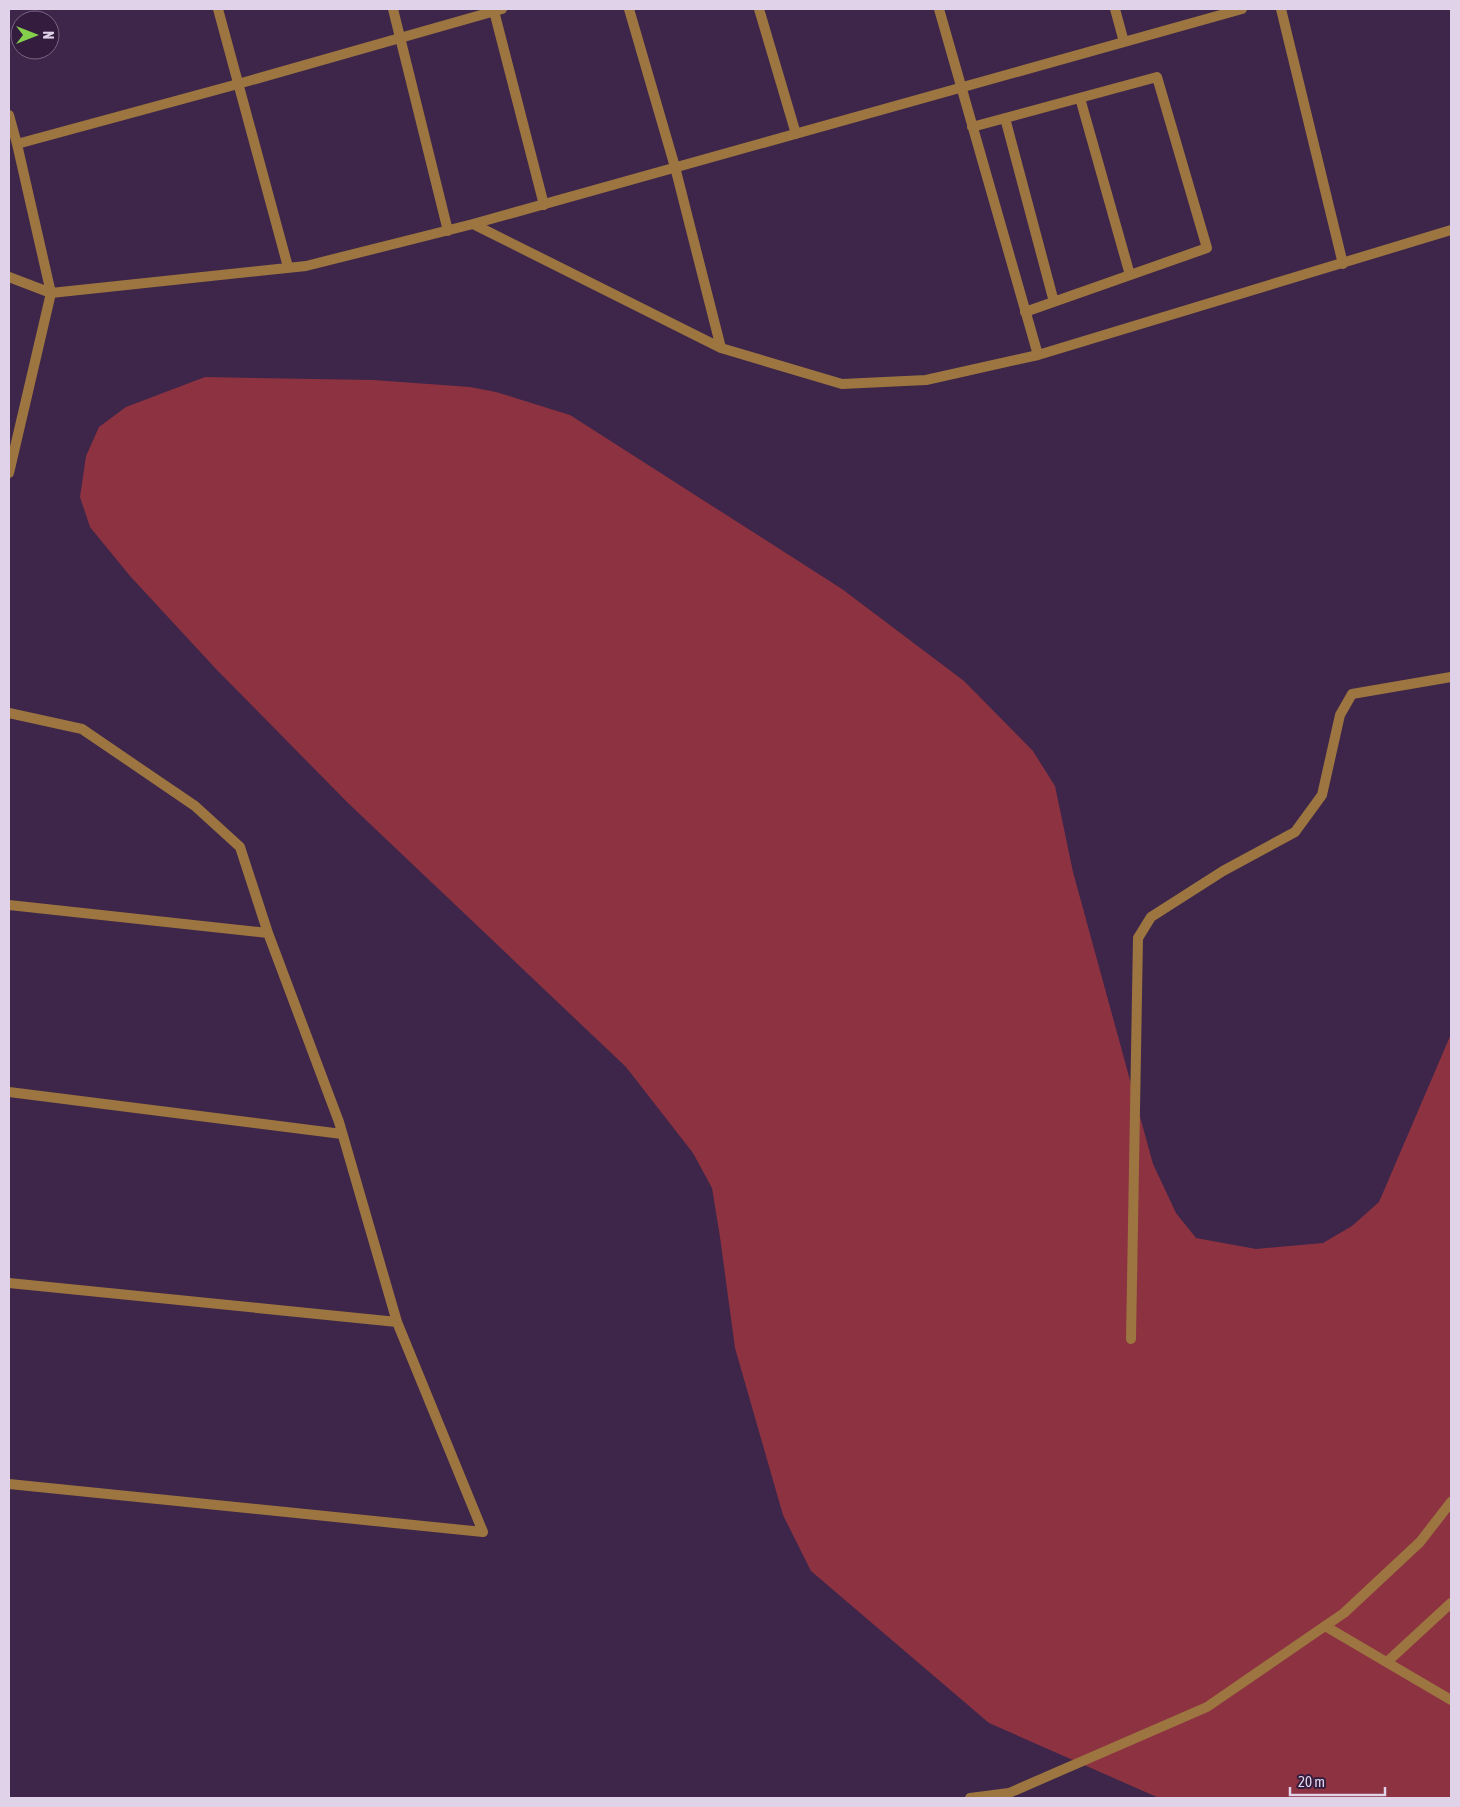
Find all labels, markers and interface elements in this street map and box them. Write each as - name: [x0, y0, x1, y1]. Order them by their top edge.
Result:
- north arrow: [10, 10, 60, 60]
- text: N: [40, 31, 56, 39]
- scale bar: [1290, 1764, 1385, 1796]
- text: 20 m: [1298, 1773, 1325, 1790]

